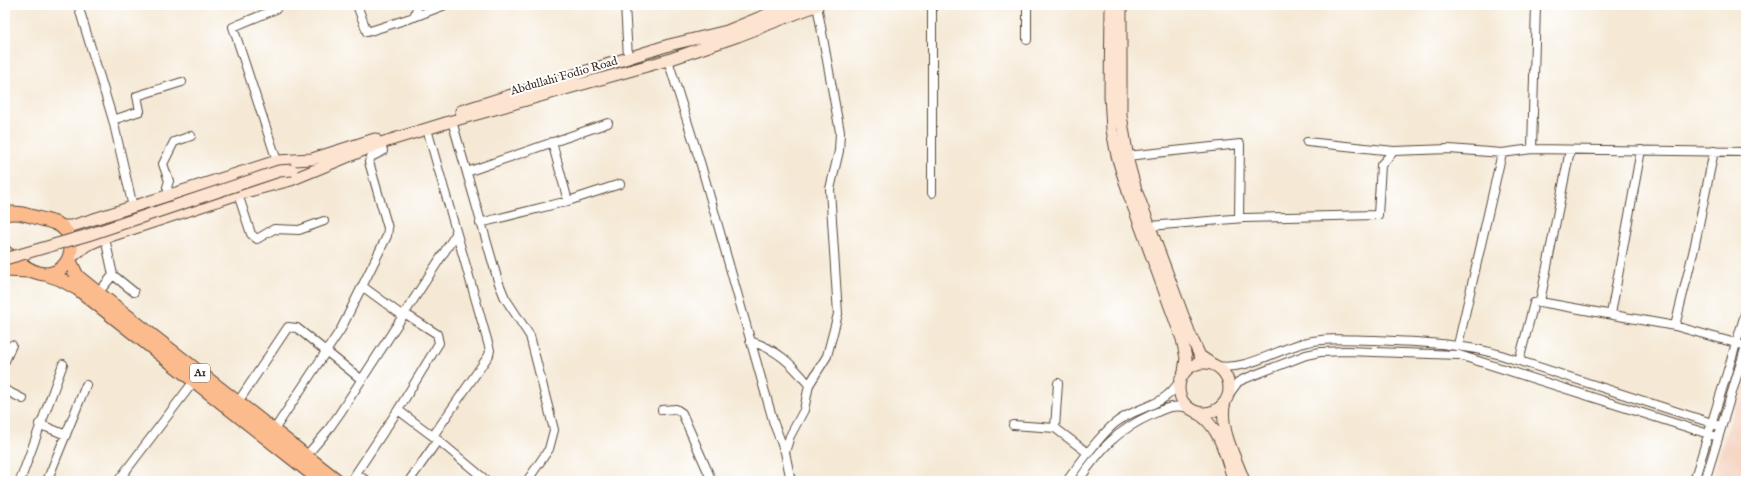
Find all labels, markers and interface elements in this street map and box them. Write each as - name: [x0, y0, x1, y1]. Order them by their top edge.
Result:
- street label: Abdullahi Fodio Road: [508, 53, 620, 99]
- road number: A1: [190, 364, 210, 382]

